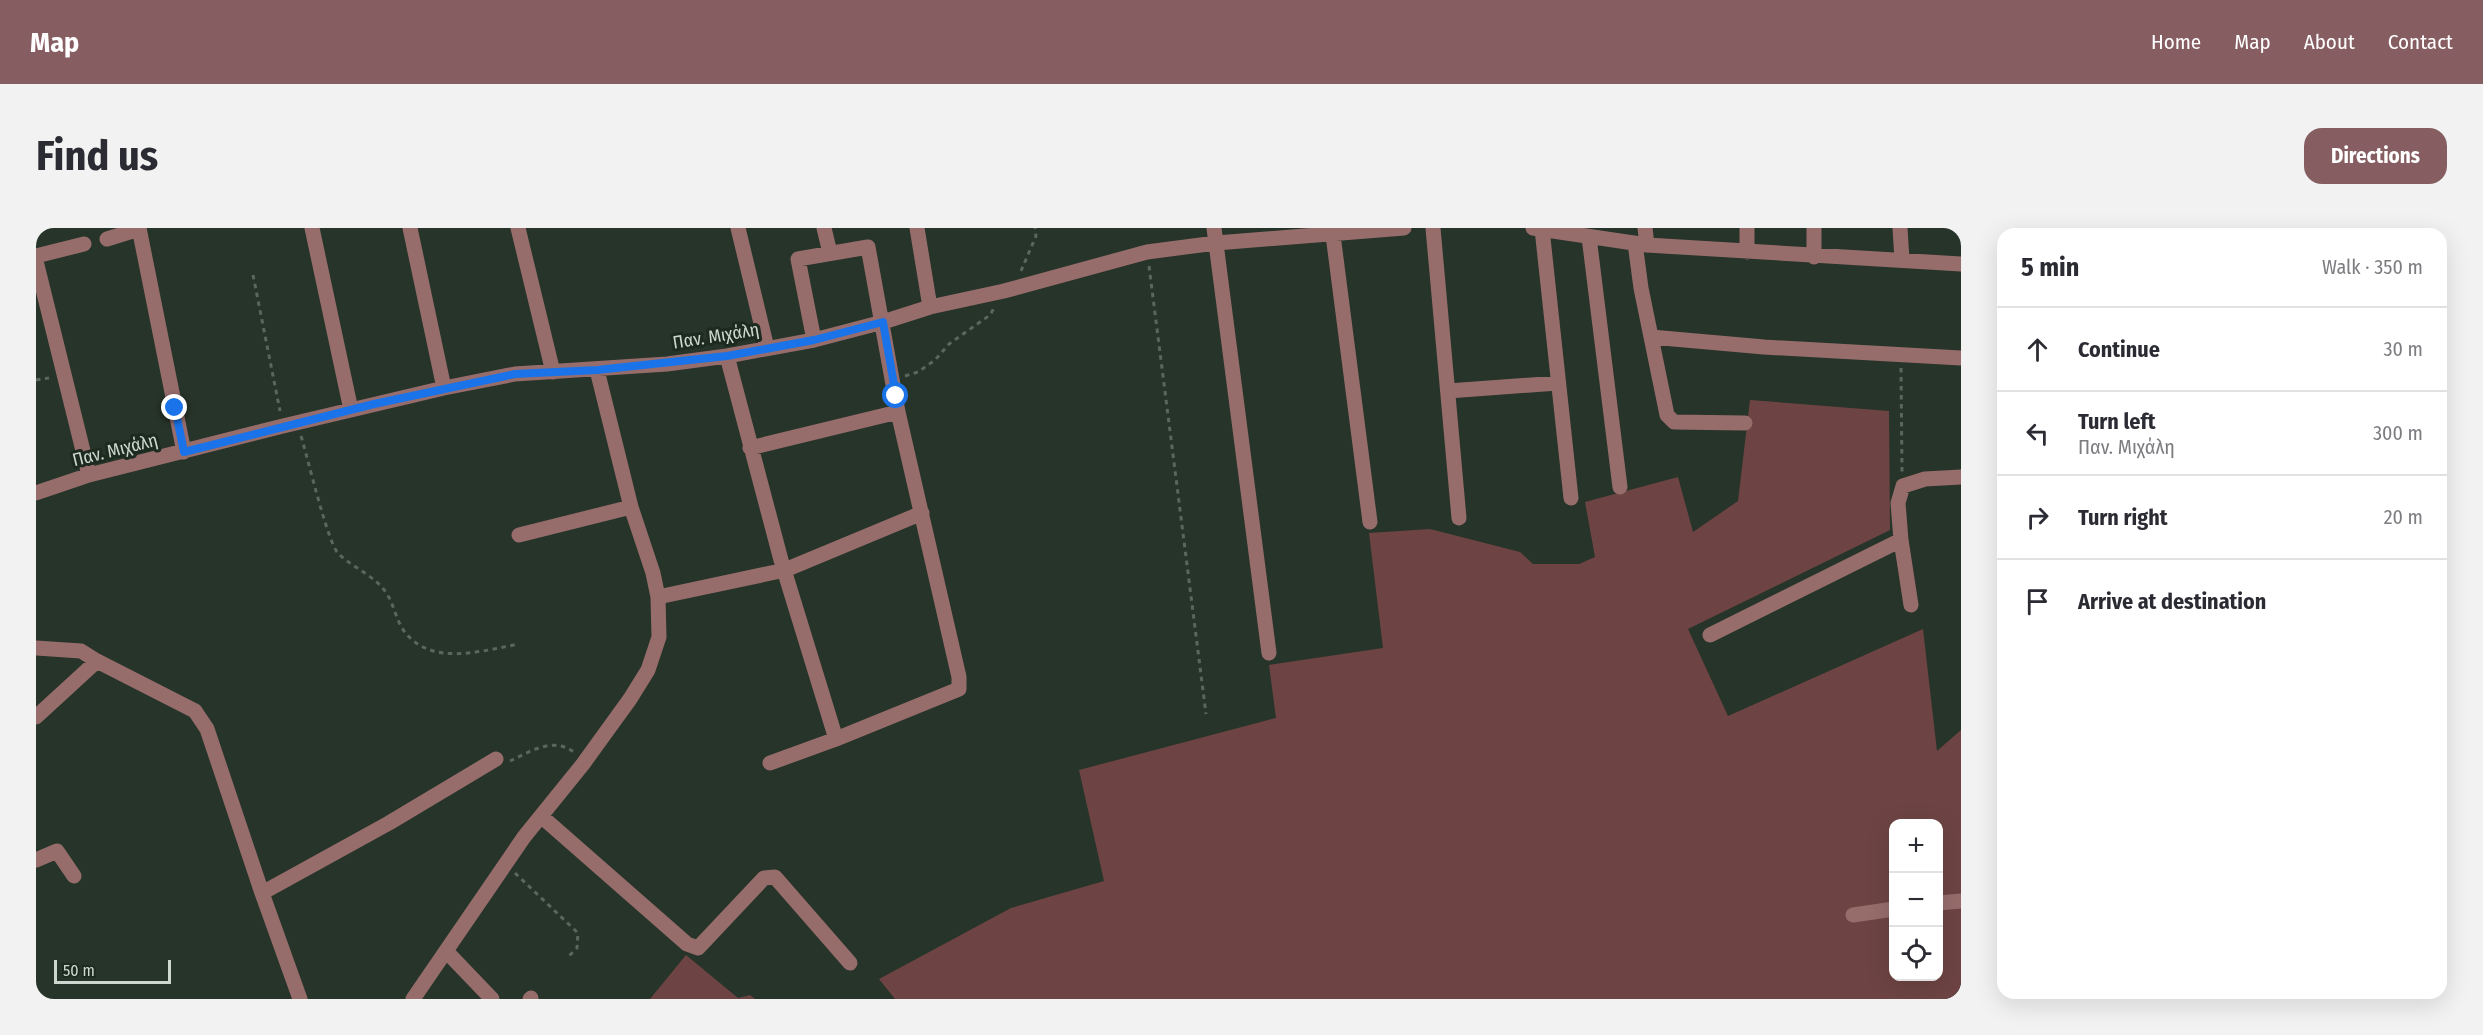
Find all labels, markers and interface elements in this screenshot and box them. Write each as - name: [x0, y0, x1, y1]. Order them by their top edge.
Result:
- text: Map: [30, 26, 79, 59]
- text: Home: [2151, 29, 2201, 55]
- text: Map: [2234, 29, 2271, 55]
- text: About: [2304, 29, 2355, 55]
- text: Contact: [2388, 29, 2453, 55]
- button: Directions: [2304, 128, 2447, 184]
- text: Find us: [36, 131, 158, 181]
- text: 5 min: [2021, 252, 2079, 283]
- text: Walk · 350 m: [2322, 255, 2423, 279]
- street label: Παν. Μιχάλη: [671, 318, 761, 354]
- icon: ahead: [2021, 333, 2054, 366]
- text: Continue: [2078, 336, 2160, 363]
- text: 30 m: [2383, 337, 2423, 361]
- route start: [882, 382, 908, 408]
- route end: [161, 394, 187, 420]
- text: Turn left: [2078, 408, 2156, 435]
- icon: left: [2021, 417, 2054, 450]
- text: 300 m: [2373, 421, 2423, 445]
- street label: Παν. Μιχάλη: [70, 429, 160, 471]
- text: Παν. Μιχάλη: [2078, 435, 2175, 459]
- icon: right: [2021, 501, 2054, 534]
- text: Turn right: [2078, 504, 2167, 531]
- text: 20 m: [2384, 505, 2423, 529]
- icon: arrive: [2021, 585, 2054, 618]
- text: Arrive at destination: [2078, 588, 2266, 615]
- map controls: [1889, 819, 1943, 981]
- button: +: [1889, 819, 1943, 873]
- button: −: [1889, 873, 1943, 927]
- button: locate: [1889, 927, 1943, 981]
- scale bar: [54, 957, 171, 984]
- text: 50 m: [63, 961, 95, 980]

